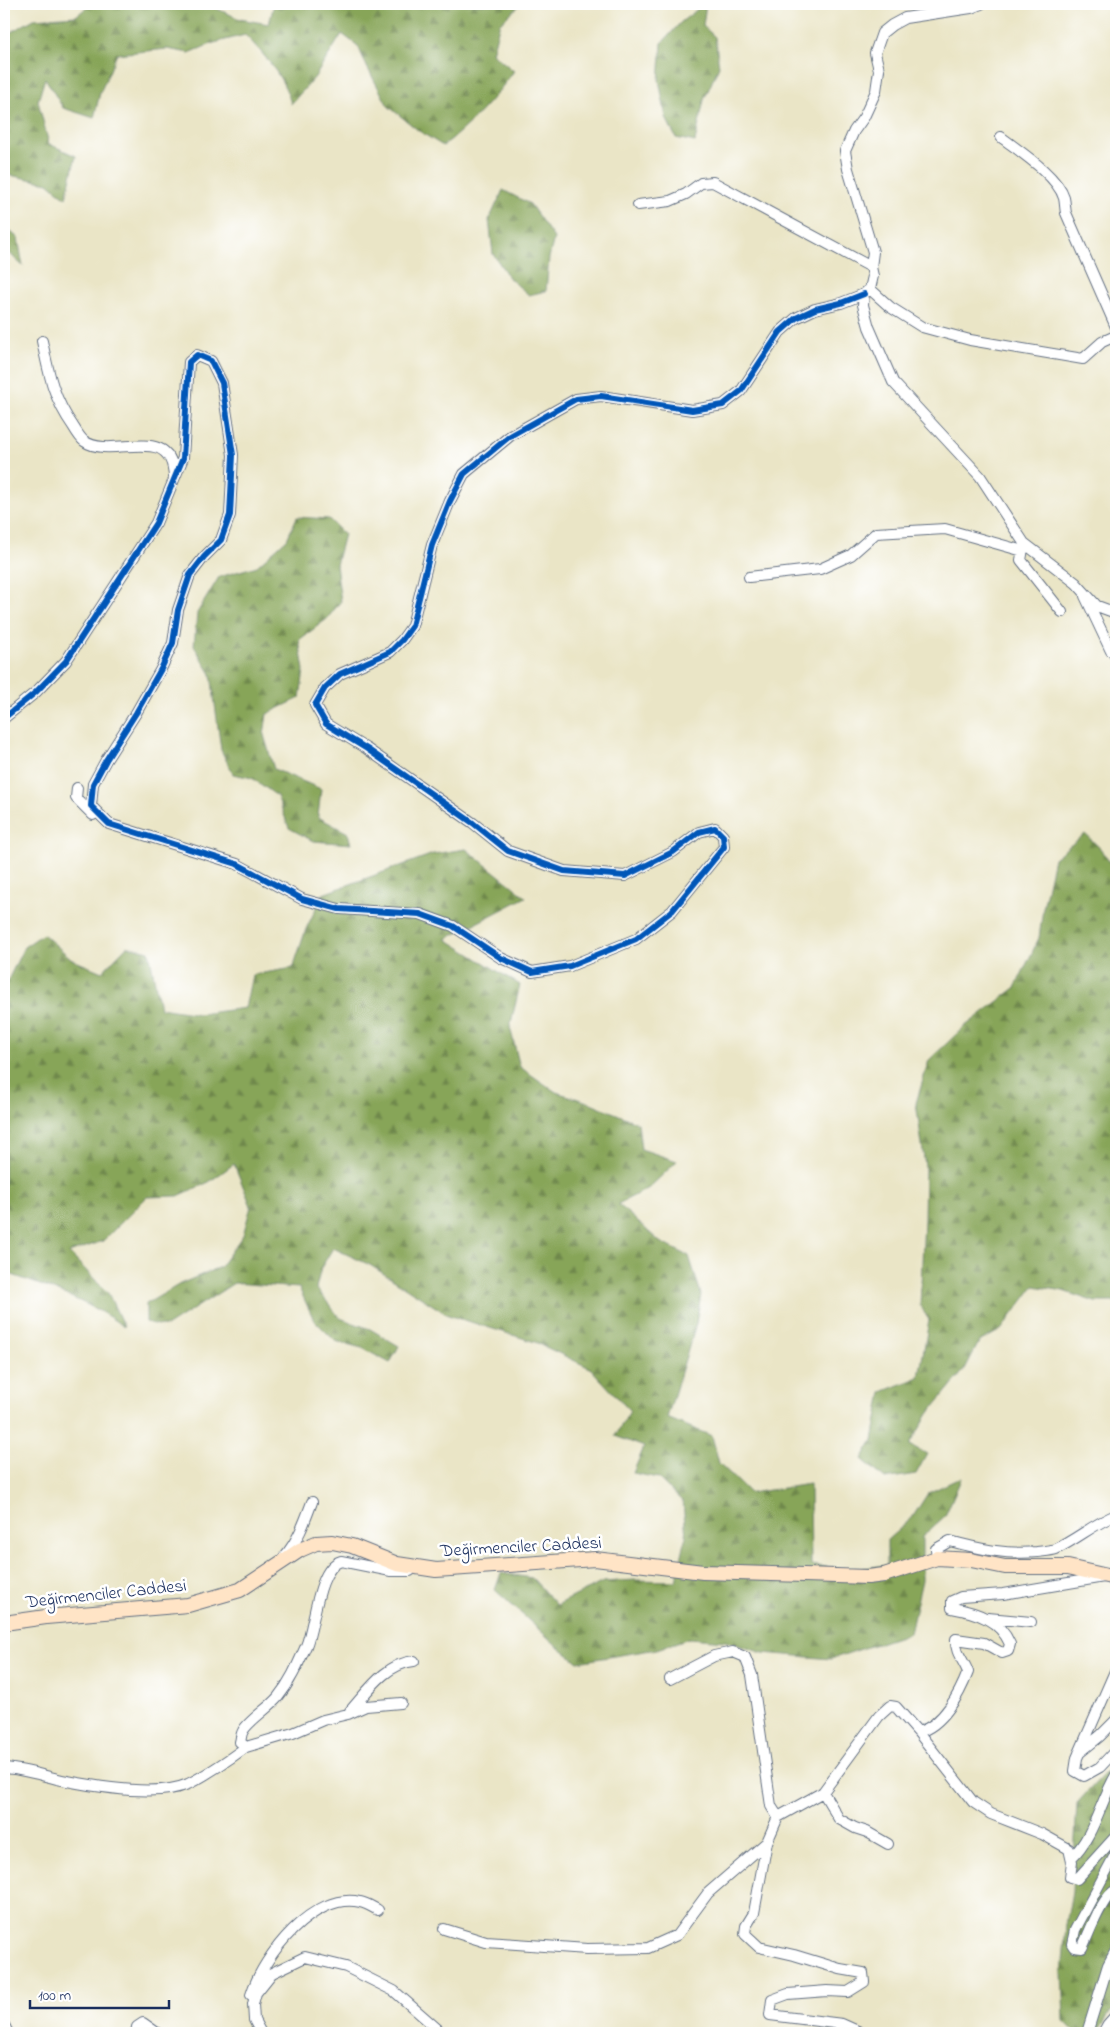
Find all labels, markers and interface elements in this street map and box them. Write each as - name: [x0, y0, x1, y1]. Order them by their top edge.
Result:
- street label: Değirmenciler Caddesi: [439, 1531, 603, 1566]
- street label: Değirmenciler Caddesi: [23, 1574, 188, 1617]
- scale bar: [30, 1977, 169, 2009]
- text: 100 m: [38, 1985, 71, 2007]

